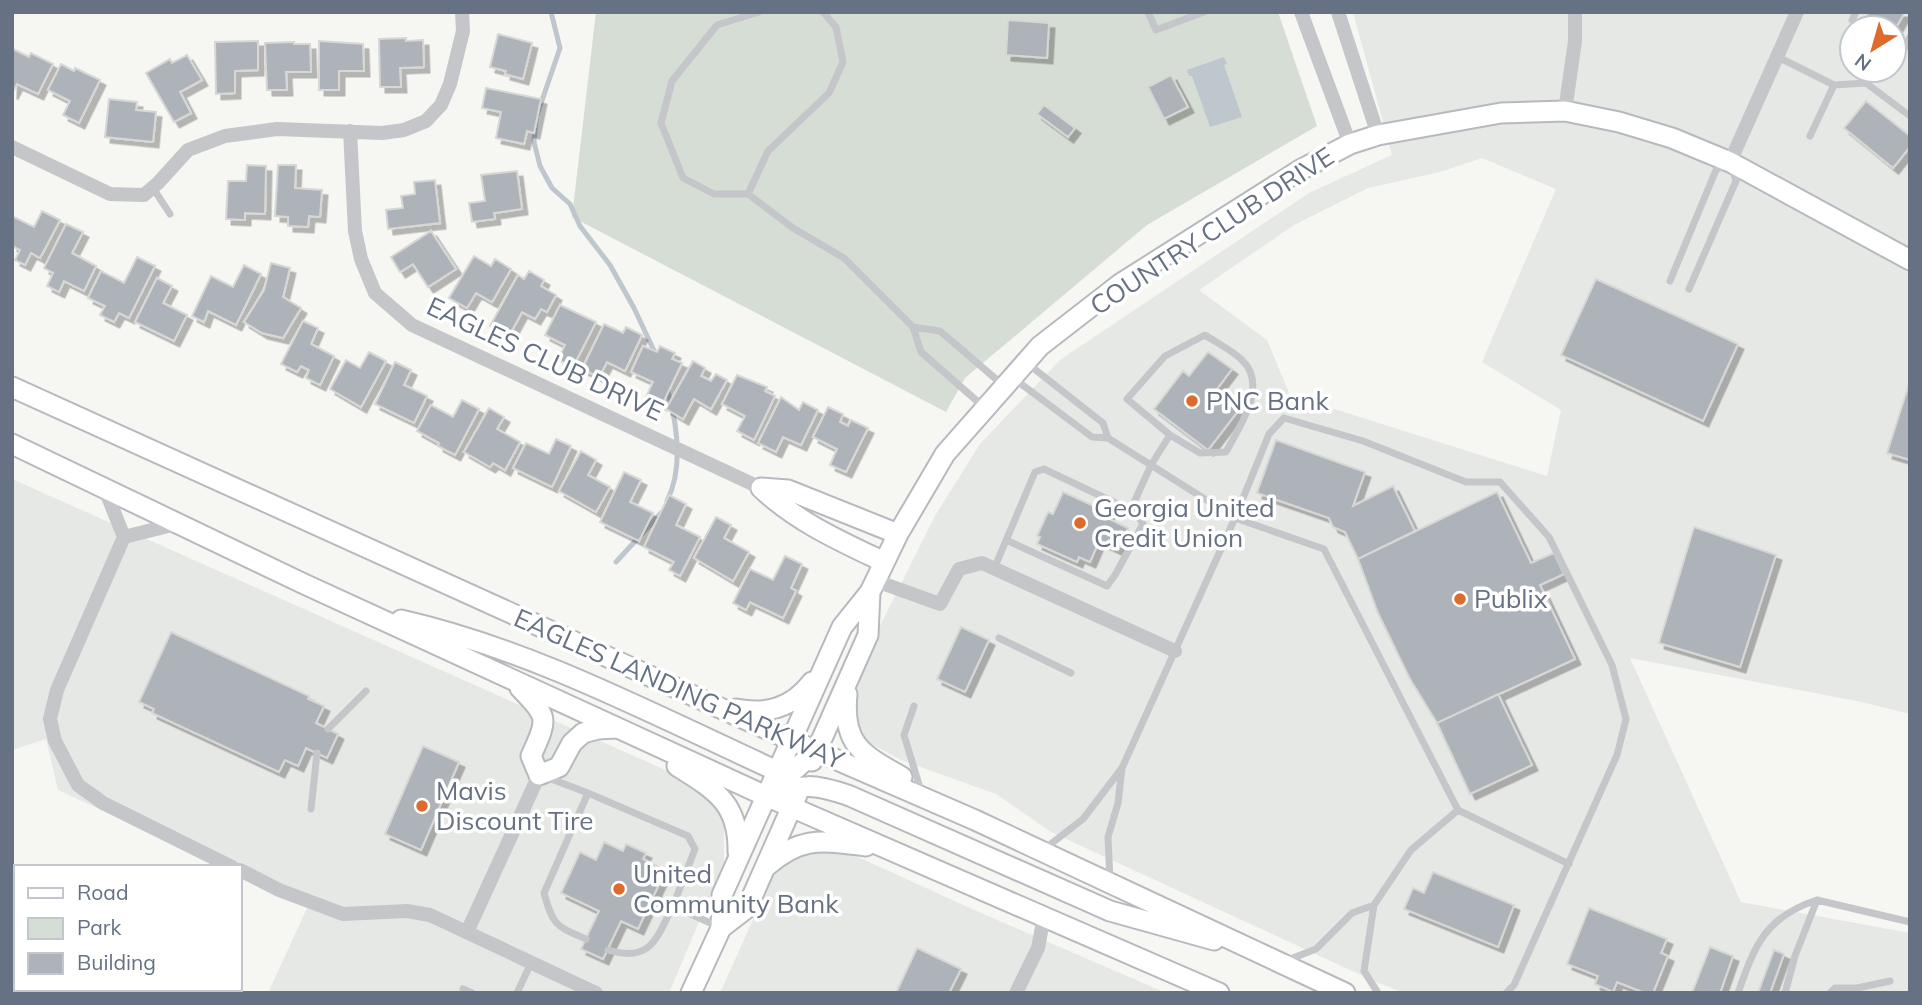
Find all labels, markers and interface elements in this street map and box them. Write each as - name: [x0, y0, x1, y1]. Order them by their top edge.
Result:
- north arrow: [1838, 14, 1908, 84]
- text: N: [1850, 49, 1876, 76]
- street label: COUNTRY CLUB DRIVE: [1084, 139, 1340, 322]
- street label: EAGLES CLUB DRIVE: [422, 289, 669, 428]
- place label: PNC Bank: [1206, 384, 1329, 417]
- marker: PNC Bank: [1184, 393, 1200, 409]
- place label: Georgia United Credit Union: [1094, 491, 1275, 554]
- marker: Georgia United Credit Union: [1072, 515, 1088, 531]
- place label: Publix: [1474, 582, 1548, 615]
- marker: Publix: [1452, 591, 1468, 607]
- street label: EAGLES LANDING PARKWAY: [509, 601, 850, 777]
- place label: Mavis Discount Tire: [436, 774, 593, 837]
- marker: Mavis Discount Tire: [414, 798, 430, 814]
- place label: United Community Bank: [633, 857, 839, 920]
- legend: [14, 865, 242, 991]
- text: Road: [77, 879, 128, 905]
- marker: United Community Bank: [611, 881, 627, 897]
- text: Park: [77, 914, 121, 940]
- text: Building: [77, 949, 156, 975]

